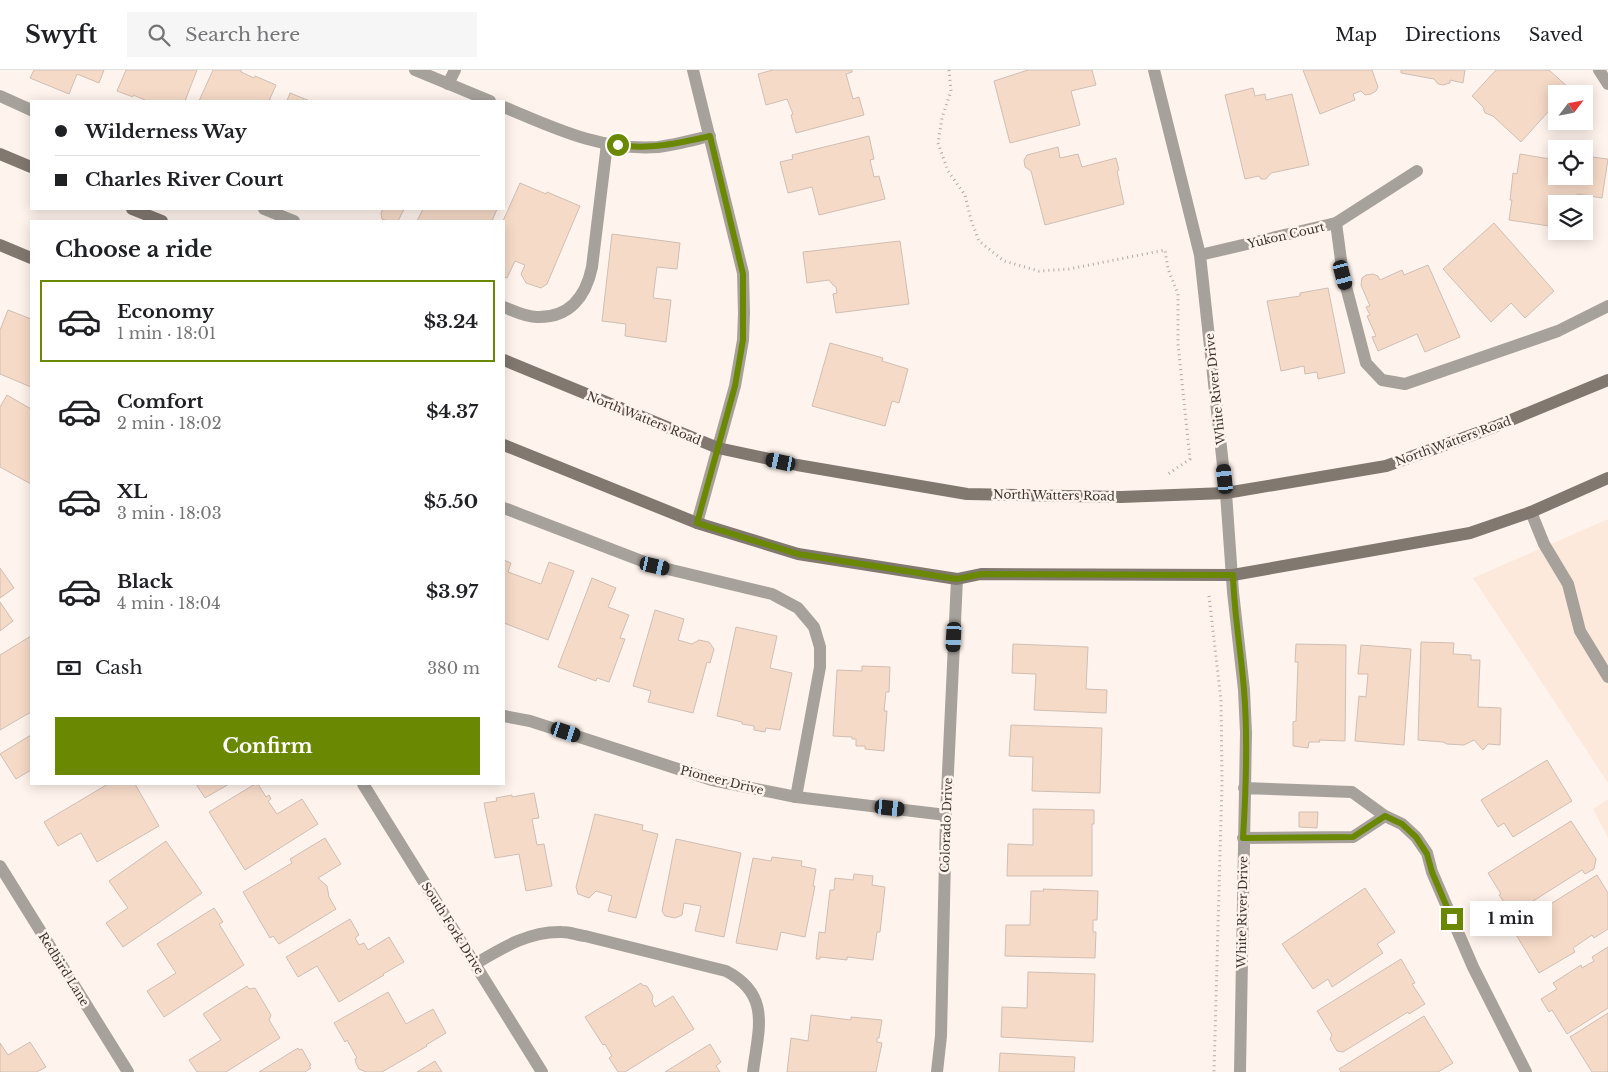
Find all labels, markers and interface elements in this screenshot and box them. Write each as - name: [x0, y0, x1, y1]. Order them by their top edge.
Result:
- search box: [127, 12, 477, 57]
- text: Swyft: [25, 20, 97, 49]
- icon: search: [145, 21, 173, 49]
- text: Search here: [185, 23, 300, 46]
- text: Map: [1335, 24, 1377, 46]
- text: Directions: [1405, 24, 1501, 46]
- text: Saved: [1529, 24, 1583, 46]
- north arrow: [1548, 85, 1592, 130]
- map controls: [1548, 85, 1593, 240]
- text: Wilderness Way: [85, 120, 247, 143]
- route start: [607, 134, 629, 156]
- button: locate: [1548, 140, 1593, 185]
- text: Charles River Court: [85, 168, 284, 191]
- button: layers: [1548, 195, 1593, 240]
- street label: Yukon Court: [1245, 219, 1326, 251]
- text: Choose a ride: [55, 236, 212, 263]
- car: [1331, 259, 1354, 291]
- icon: car: [57, 299, 102, 344]
- text: Economy: [117, 300, 214, 323]
- text: $3.24: [424, 310, 478, 333]
- text: 1 min · 18:01: [117, 323, 216, 343]
- street label: White River Drive: [1202, 332, 1228, 447]
- street label: North Watters Road: [585, 388, 703, 448]
- icon: car: [57, 389, 102, 434]
- text: Comfort: [117, 390, 204, 413]
- text: $4.37: [426, 400, 478, 423]
- text: 2 min · 18:02: [117, 413, 222, 433]
- street label: North Watters Road: [1393, 413, 1513, 469]
- car: [764, 452, 797, 472]
- car: [1215, 463, 1234, 495]
- icon: car: [57, 479, 102, 524]
- text: XL: [117, 480, 147, 503]
- street label: North Watters Road: [993, 486, 1115, 504]
- text: $5.50: [424, 490, 478, 513]
- text: 3 min · 18:03: [117, 503, 222, 523]
- car: [638, 555, 671, 577]
- icon: car: [57, 569, 102, 614]
- text: Black: [117, 570, 173, 593]
- text: $3.97: [426, 580, 478, 603]
- text: 4 min · 18:04: [117, 593, 221, 613]
- car: [945, 622, 962, 652]
- icon: cash: [55, 654, 83, 682]
- text: Cash: [95, 656, 142, 679]
- text: 380 m: [427, 658, 480, 678]
- button: Confirm: [55, 717, 480, 775]
- car: [549, 720, 582, 744]
- street label: Pioneer Drive: [679, 762, 765, 798]
- street label: Colorado Drive: [937, 777, 955, 873]
- car: [874, 799, 905, 817]
- street label: White River Drive: [1234, 856, 1250, 969]
- street label: South Fork Drive: [419, 879, 487, 977]
- callout: 1 min: [1470, 902, 1552, 936]
- route end: [1441, 908, 1463, 930]
- text: 1 min: [1488, 908, 1534, 928]
- street label: Redbird Lane: [35, 929, 93, 1009]

